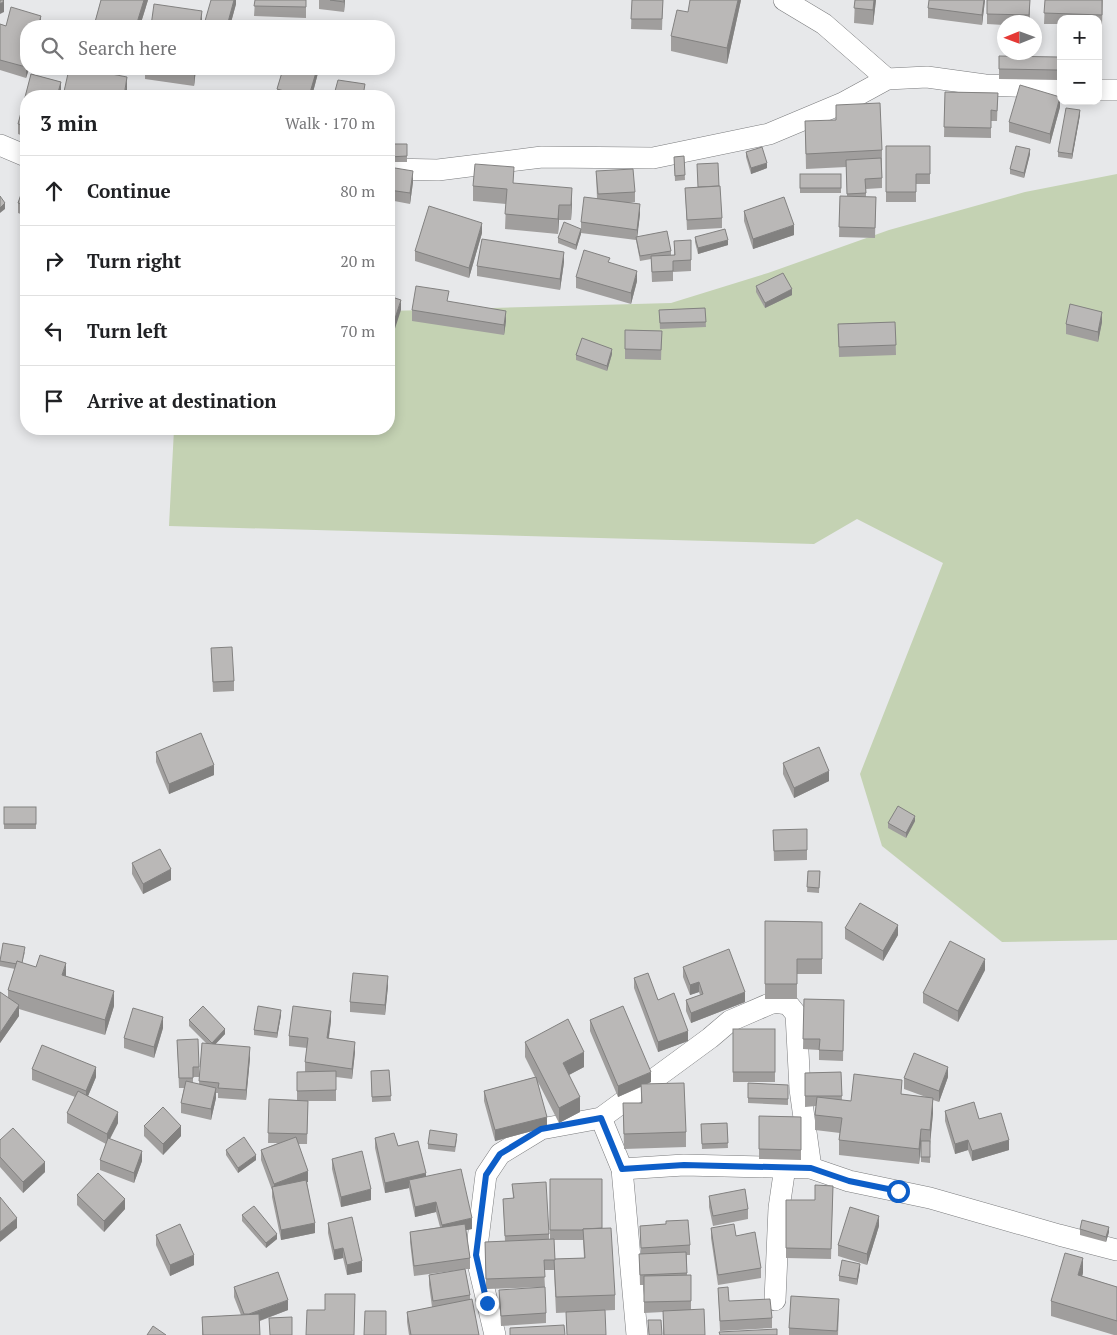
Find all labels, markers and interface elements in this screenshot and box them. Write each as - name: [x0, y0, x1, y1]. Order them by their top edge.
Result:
- north arrow: [997, 15, 1042, 60]
- map controls: [1057, 15, 1102, 105]
- button: +: [1057, 15, 1102, 60]
- search box: [20, 20, 395, 75]
- icon: search: [38, 34, 66, 62]
- text: Search here: [78, 35, 177, 60]
- button: −: [1057, 60, 1102, 105]
- text: 3 min: [40, 109, 97, 137]
- text: Walk · 170 m: [285, 112, 375, 134]
- icon: ahead: [40, 177, 68, 205]
- text: Continue: [87, 178, 171, 203]
- text: 80 m: [340, 180, 375, 202]
- icon: right: [40, 247, 68, 275]
- text: Turn right: [87, 248, 181, 273]
- text: 20 m: [340, 250, 375, 272]
- icon: left: [40, 317, 68, 345]
- text: Turn left: [87, 318, 168, 343]
- text: 70 m: [340, 320, 375, 342]
- icon: arrive: [40, 387, 68, 415]
- text: Arrive at destination: [87, 388, 276, 413]
- route start: [887, 1180, 910, 1203]
- route end: [476, 1292, 499, 1315]

